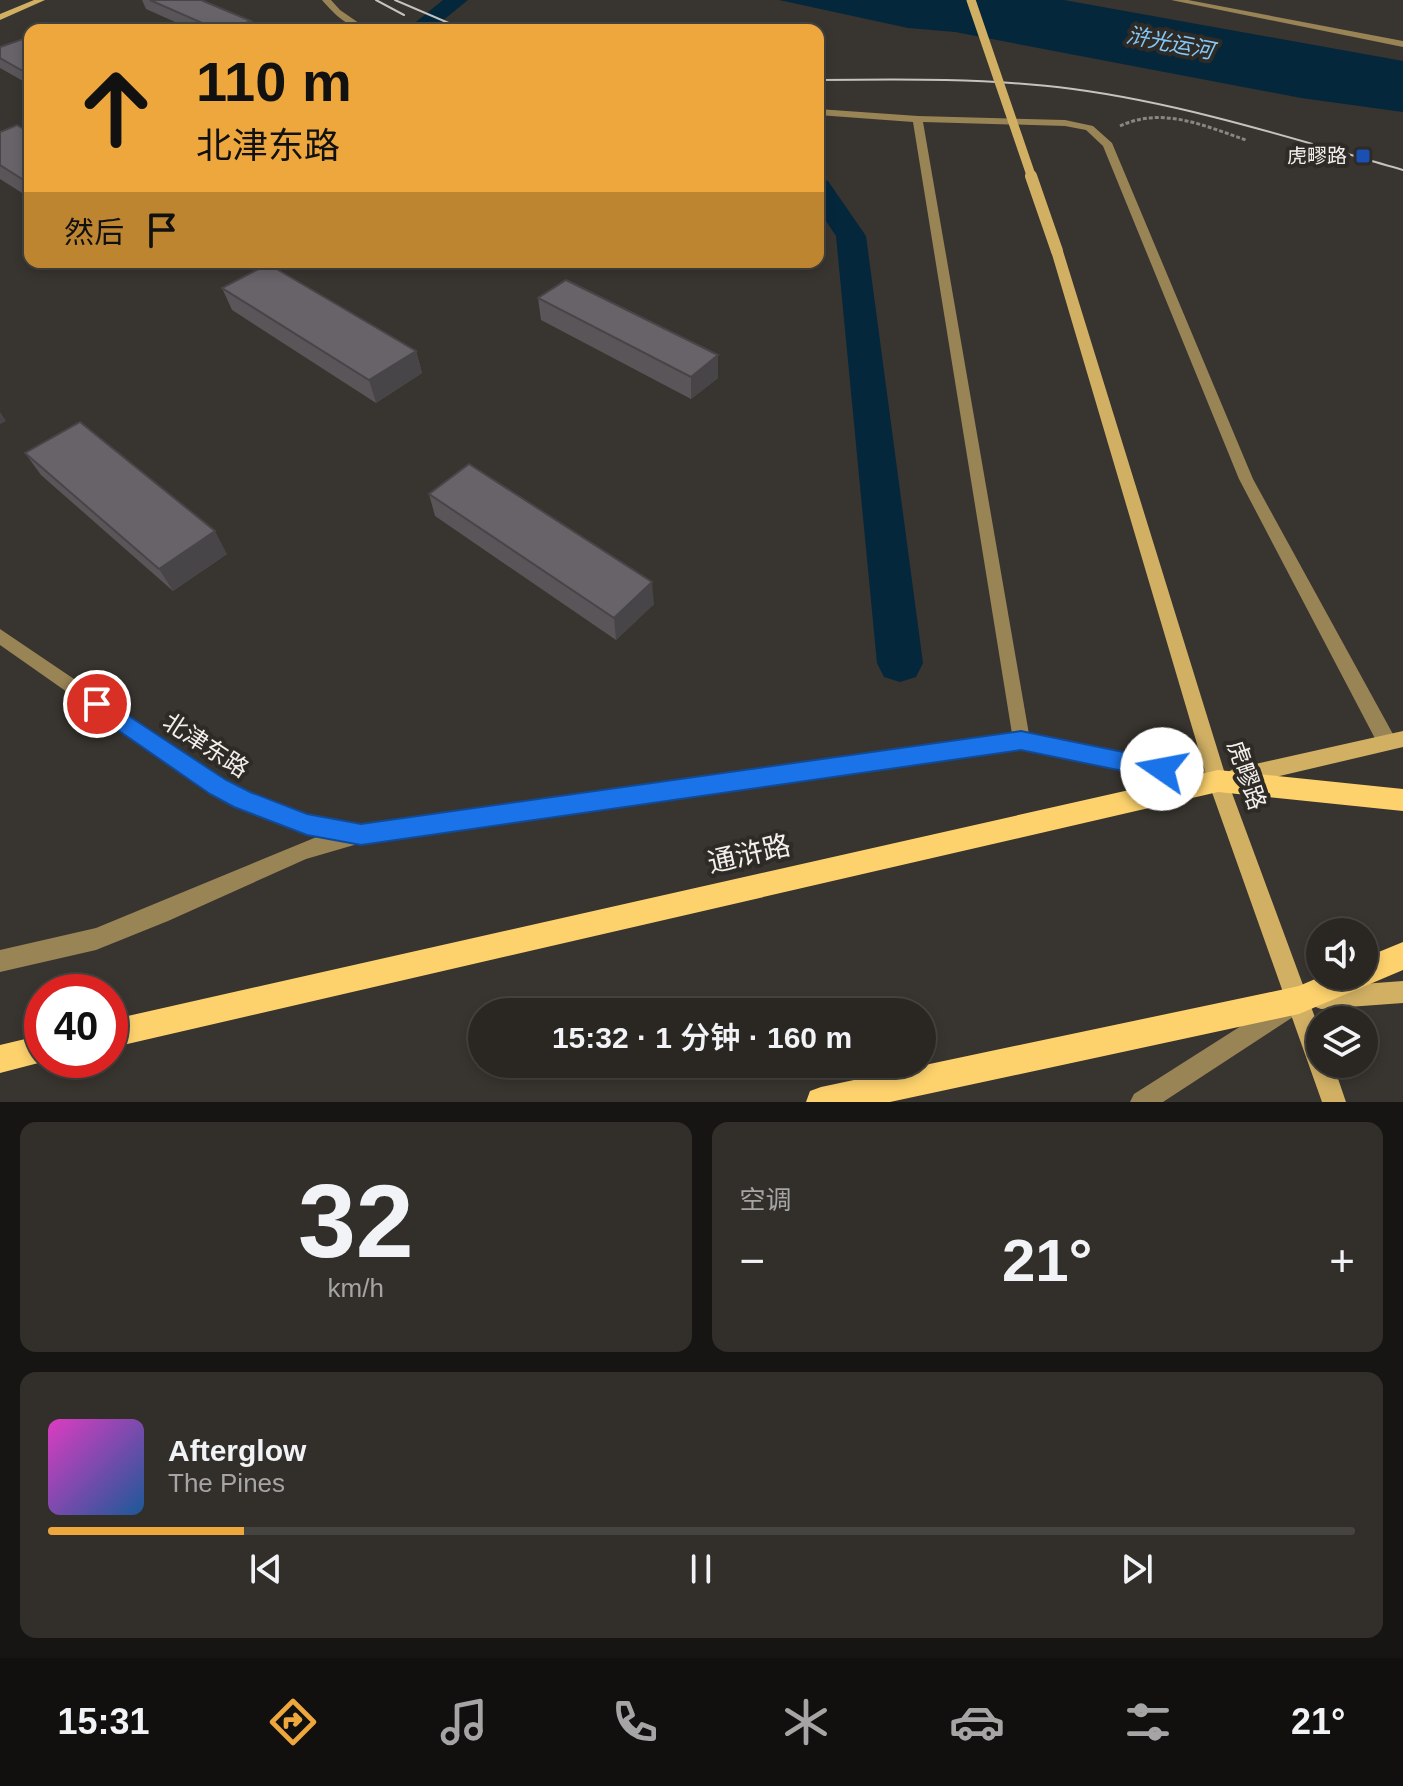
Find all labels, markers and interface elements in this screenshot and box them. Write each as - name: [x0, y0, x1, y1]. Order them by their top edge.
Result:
- water label: 浒光运河: [1124, 22, 1219, 64]
- text: 110 m: [196, 50, 352, 113]
- icon: ahead: [64, 56, 168, 160]
- text: 北津东路: [196, 125, 340, 166]
- place label: 虎疁路: [1287, 145, 1347, 167]
- marker: 虎疁路: [1354, 147, 1372, 165]
- icon: arrive: [140, 208, 184, 252]
- text: 然后: [64, 216, 124, 249]
- pin: [63, 670, 131, 738]
- icon: arrive: [75, 682, 119, 726]
- street label: 北津东路: [158, 708, 254, 782]
- position arrow: [1120, 727, 1204, 811]
- street label: 虎疁路: [1223, 737, 1271, 813]
- street label: 通浒路: [705, 829, 793, 879]
- map controls: [1306, 918, 1378, 1078]
- button: sound: [1306, 918, 1378, 990]
- speed limit sign: 40: [24, 974, 128, 1078]
- button: layers: [1306, 1006, 1378, 1078]
- text: 15:32 · 1 分钟 · 160 m: [552, 1021, 852, 1054]
- text: 32: [298, 1163, 414, 1279]
- text: 空调: [740, 1185, 792, 1215]
- text: 21°: [1002, 1227, 1093, 1294]
- text: −: [740, 1236, 765, 1285]
- text: +: [1329, 1236, 1355, 1285]
- text: km/h: [328, 1273, 384, 1303]
- text: Afterglow: [168, 1434, 306, 1467]
- text: The Pines: [168, 1468, 285, 1498]
- icon: previous: [244, 1547, 288, 1591]
- icon: pause: [679, 1547, 723, 1591]
- icon: next: [1115, 1547, 1159, 1591]
- icon: directions: [265, 1694, 321, 1750]
- icon: music: [436, 1694, 492, 1750]
- icon: phone: [607, 1694, 663, 1750]
- icon: climate: [778, 1694, 834, 1750]
- icon: car: [949, 1694, 1005, 1750]
- icon: filters: [1120, 1694, 1176, 1750]
- text: 15:31: [58, 1701, 150, 1742]
- text: 21°: [1291, 1701, 1345, 1742]

